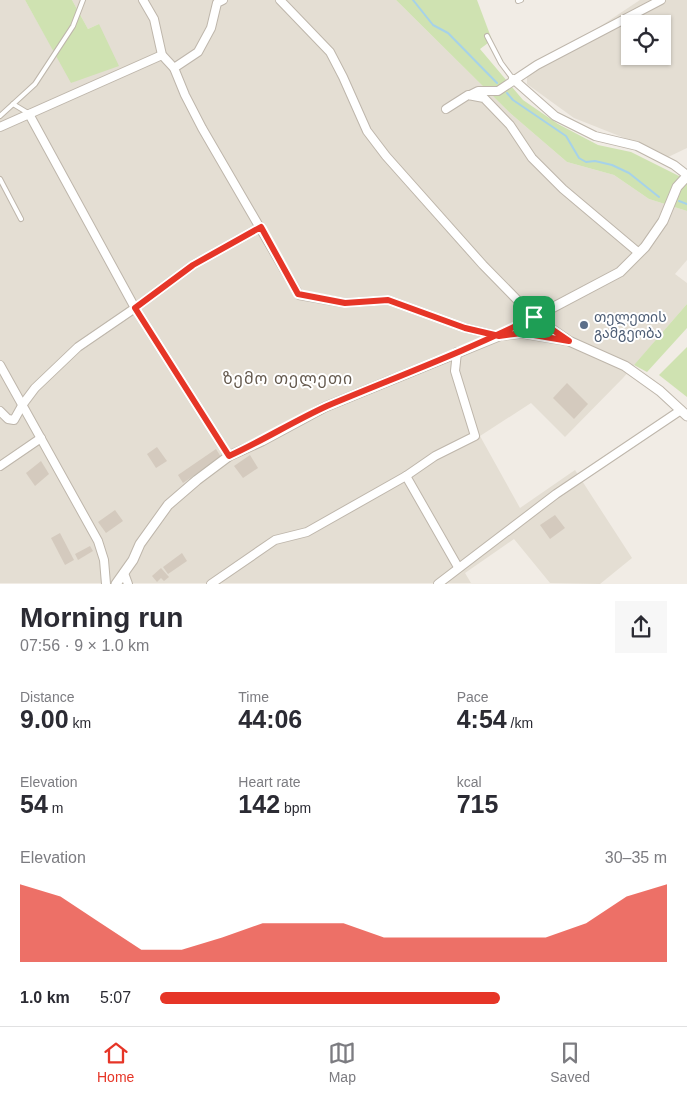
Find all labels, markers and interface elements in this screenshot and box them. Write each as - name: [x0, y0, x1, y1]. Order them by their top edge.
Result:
- map controls: [621, 15, 671, 65]
- button: locate: [621, 15, 671, 65]
- pin: [513, 296, 555, 338]
- icon: arrive: [520, 303, 548, 331]
- place label: თელეთის გამგეობა: [594, 309, 667, 342]
- marker: თელეთის გამგეობა: [578, 319, 590, 331]
- district label: ზემო თელეთი: [223, 370, 353, 389]
- button: share: [615, 601, 667, 653]
- text: Morning run: [20, 602, 183, 633]
- text: 07:56 · 9 × 1.0 km: [20, 637, 149, 654]
- text: Distance: [20, 689, 74, 705]
- text: Time: [238, 689, 269, 705]
- text: Pace: [457, 689, 489, 705]
- text: 9.00: [20, 705, 69, 733]
- text: 44:06: [238, 705, 302, 733]
- text: 4:54: [457, 705, 507, 733]
- text: km: [69, 715, 91, 731]
- text: /km: [507, 715, 533, 731]
- text: Elevation: [20, 774, 78, 790]
- text: Heart rate: [238, 774, 301, 790]
- text: kcal: [457, 774, 482, 790]
- text: 54: [20, 790, 48, 818]
- text: 142: [238, 790, 280, 818]
- text: 715: [457, 790, 498, 818]
- text: m: [48, 800, 63, 816]
- text: bpm: [280, 800, 311, 816]
- text: Elevation: [20, 849, 86, 866]
- text: 30–35 m: [605, 849, 667, 866]
- text: 1.0 km: [20, 989, 70, 1006]
- text: 5:07: [100, 989, 131, 1006]
- tab: Home: [97, 1039, 134, 1085]
- tab: Map: [328, 1039, 356, 1085]
- tab: Saved: [550, 1039, 590, 1085]

